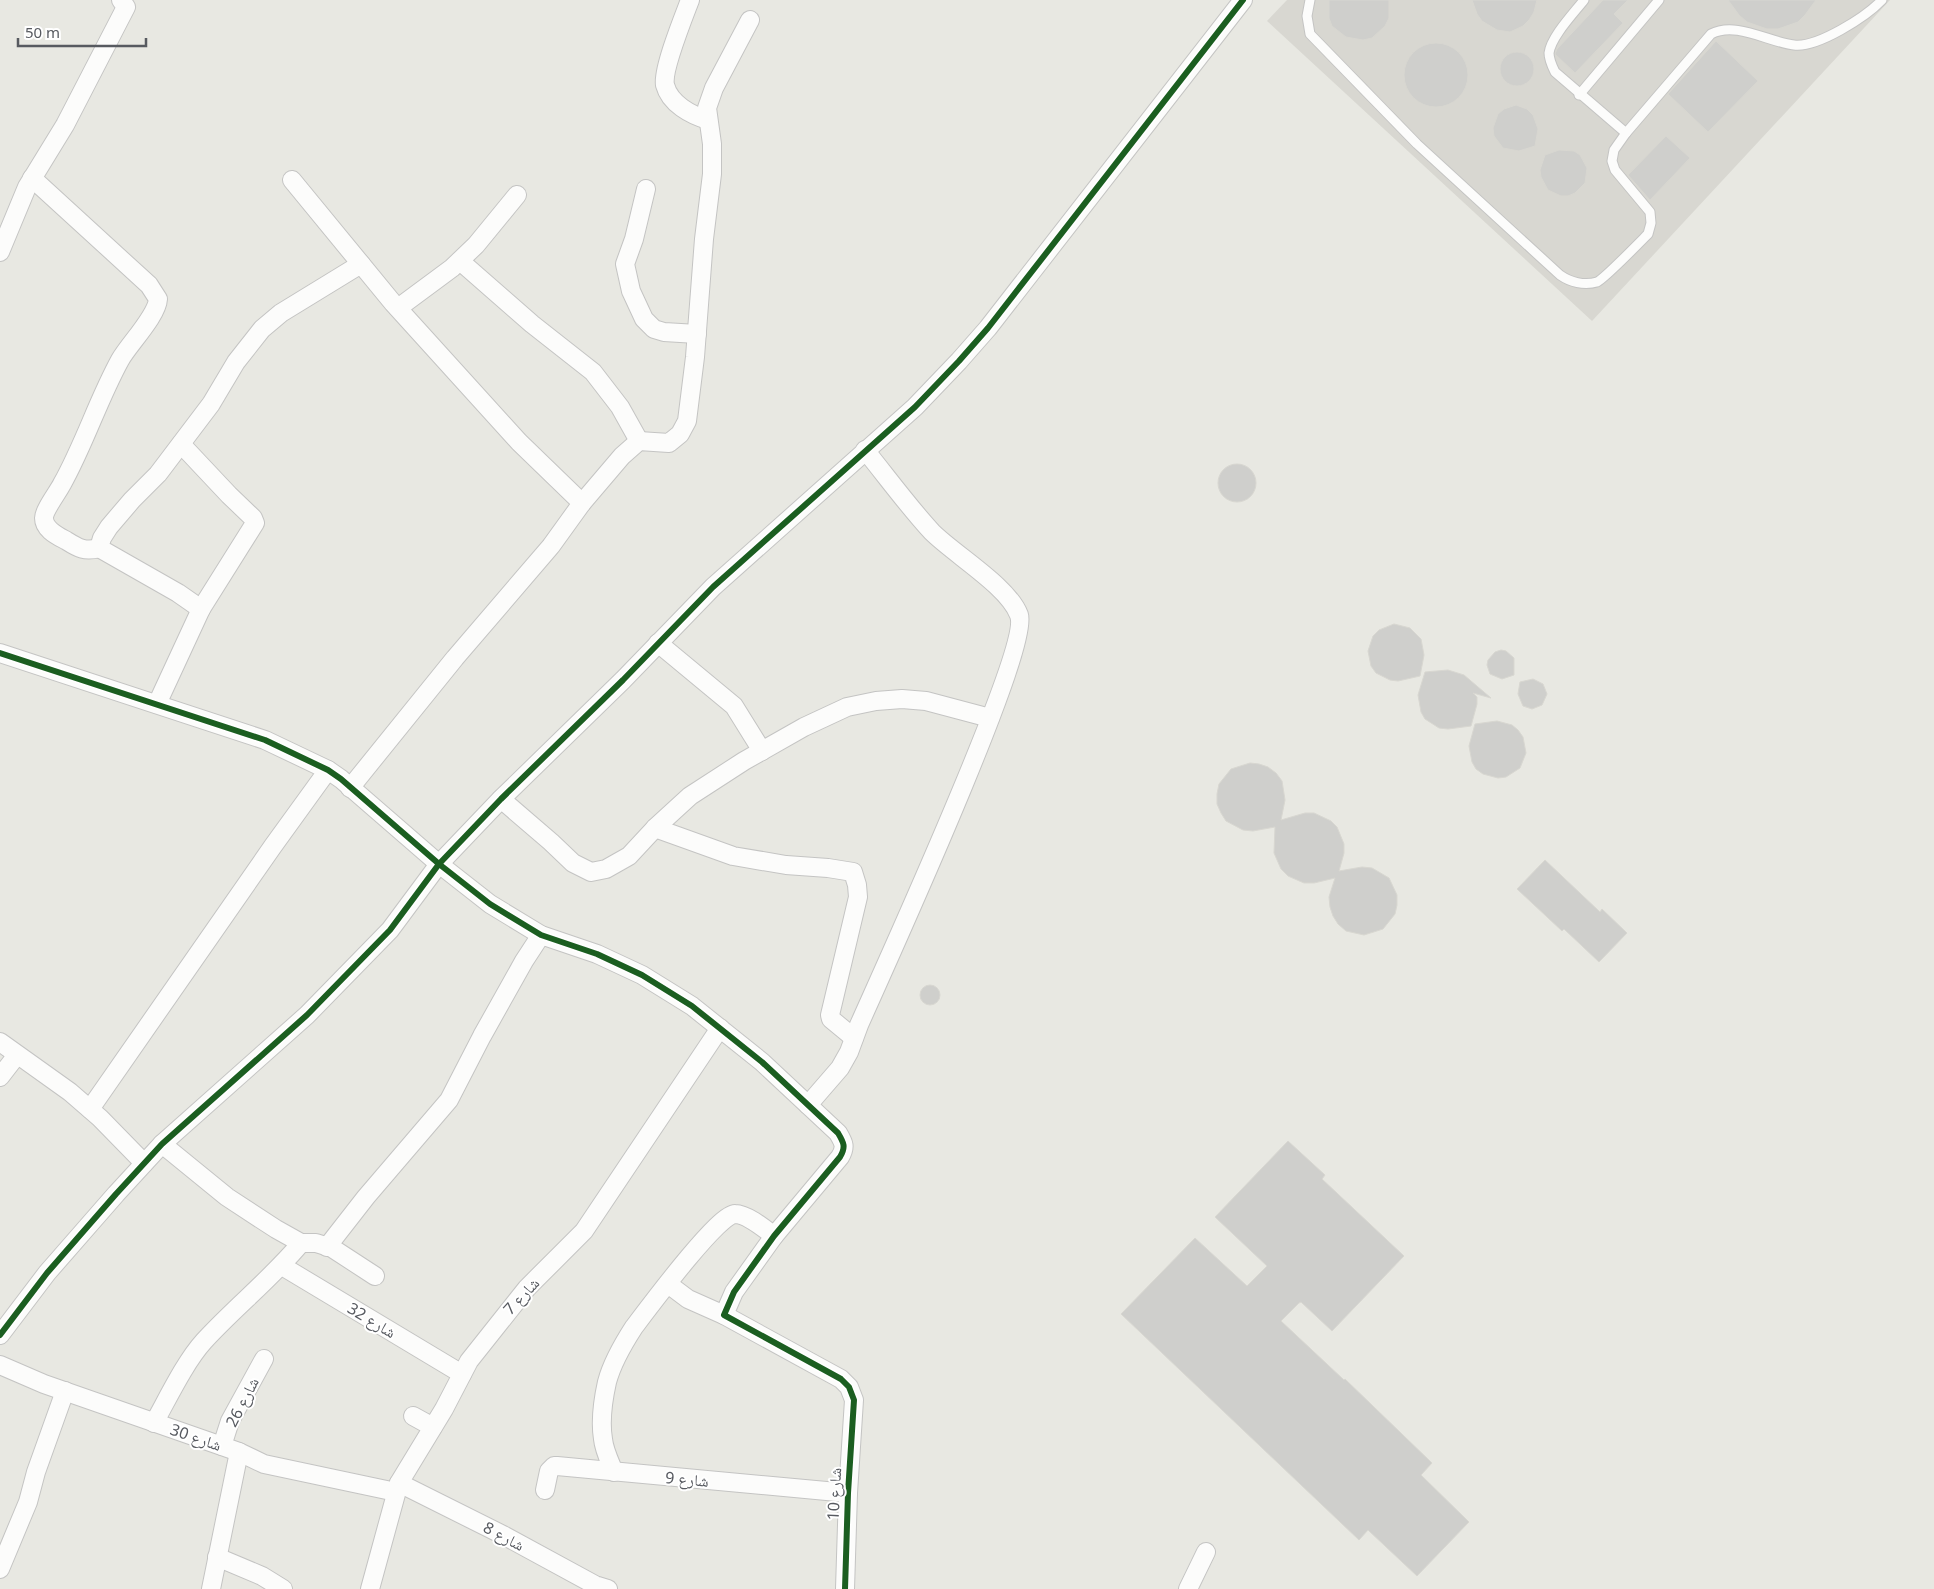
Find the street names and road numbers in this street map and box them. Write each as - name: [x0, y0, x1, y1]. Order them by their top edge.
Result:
- street label: شارع 7: [498, 1273, 544, 1319]
- street label: شارع 32: [344, 1297, 400, 1343]
- street label: شارع 26: [220, 1373, 264, 1431]
- street label: شارع 30: [167, 1418, 225, 1456]
- street label: شارع 9: [664, 1466, 710, 1492]
- street label: شارع 10: [822, 1467, 846, 1521]
- street label: شارع 8: [480, 1516, 528, 1556]

